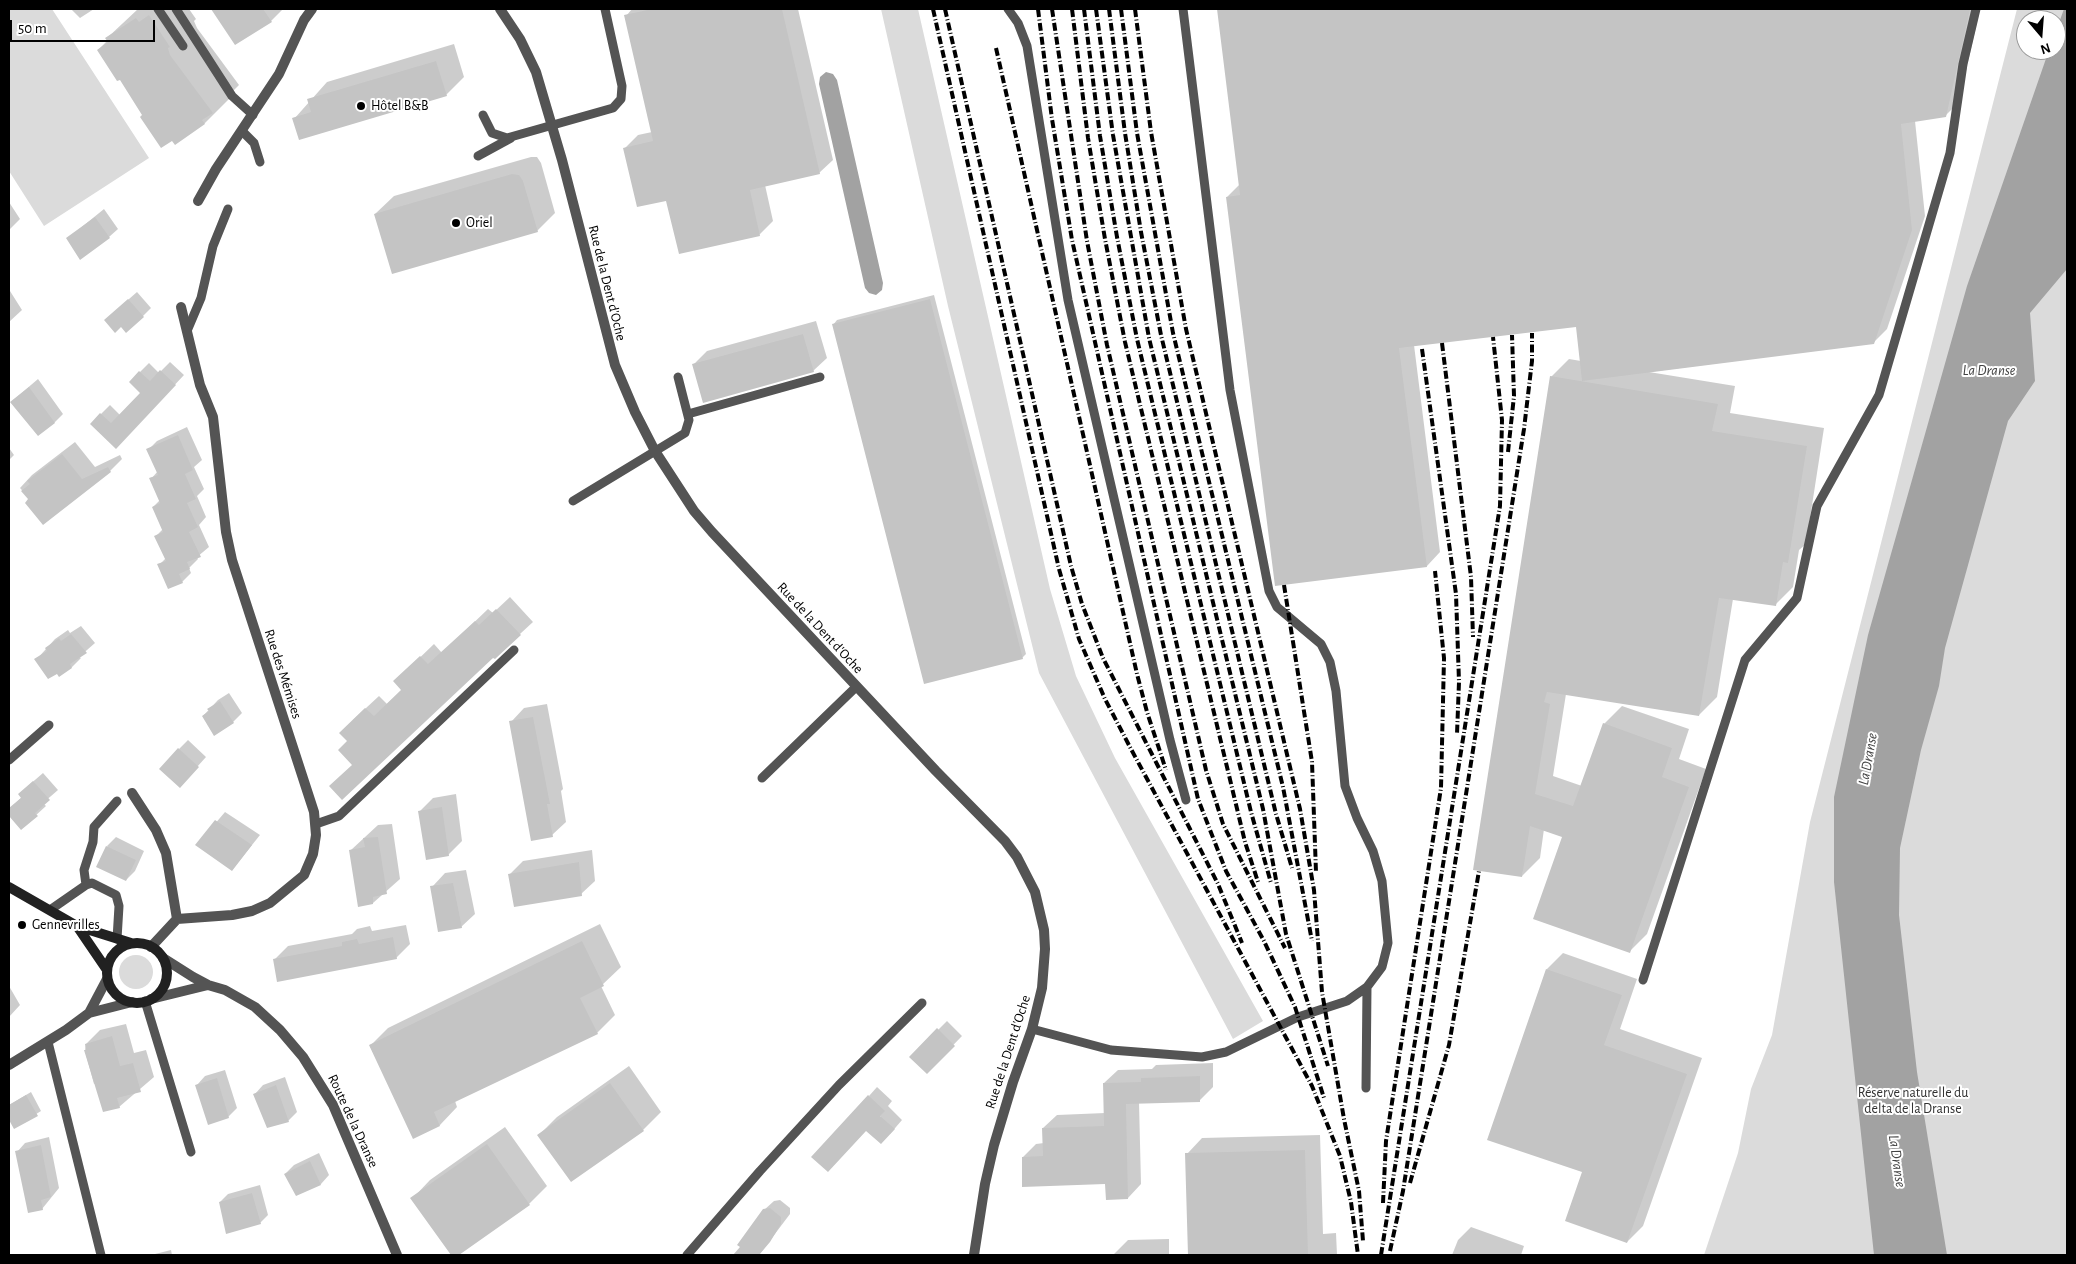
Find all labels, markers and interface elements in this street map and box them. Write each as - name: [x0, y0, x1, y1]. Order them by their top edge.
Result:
- scale bar: [12, 10, 158, 42]
- north arrow: [2016, 10, 2066, 60]
- text: 50 m: [18, 21, 47, 36]
- text: N: [2039, 40, 2052, 56]
- place label: Hôtel B&B: [371, 98, 428, 114]
- marker: Hôtel B&B: [355, 100, 367, 112]
- place label: Oriel: [466, 215, 493, 231]
- marker: Oriel: [450, 217, 462, 229]
- street label: Rue de la Dent d'Oche: [585, 223, 629, 343]
- water label: La Dranse: [1963, 361, 2015, 379]
- street label: Rue de la Dent d'Oche: [773, 579, 867, 677]
- street label: Rue des Mémises: [261, 627, 305, 721]
- water label: La Dranse: [1855, 731, 1881, 787]
- place label: Gennevrilles: [32, 917, 100, 933]
- marker: Gennevrilles: [16, 919, 28, 931]
- street label: Rue de la Dent d'Oche: [982, 993, 1034, 1111]
- street label: Route de la Dranse: [324, 1072, 382, 1170]
- park label: Réserve naturelle du delta de la Dranse: [1858, 1085, 1968, 1118]
- water label: La Dranse: [1884, 1134, 1910, 1188]

